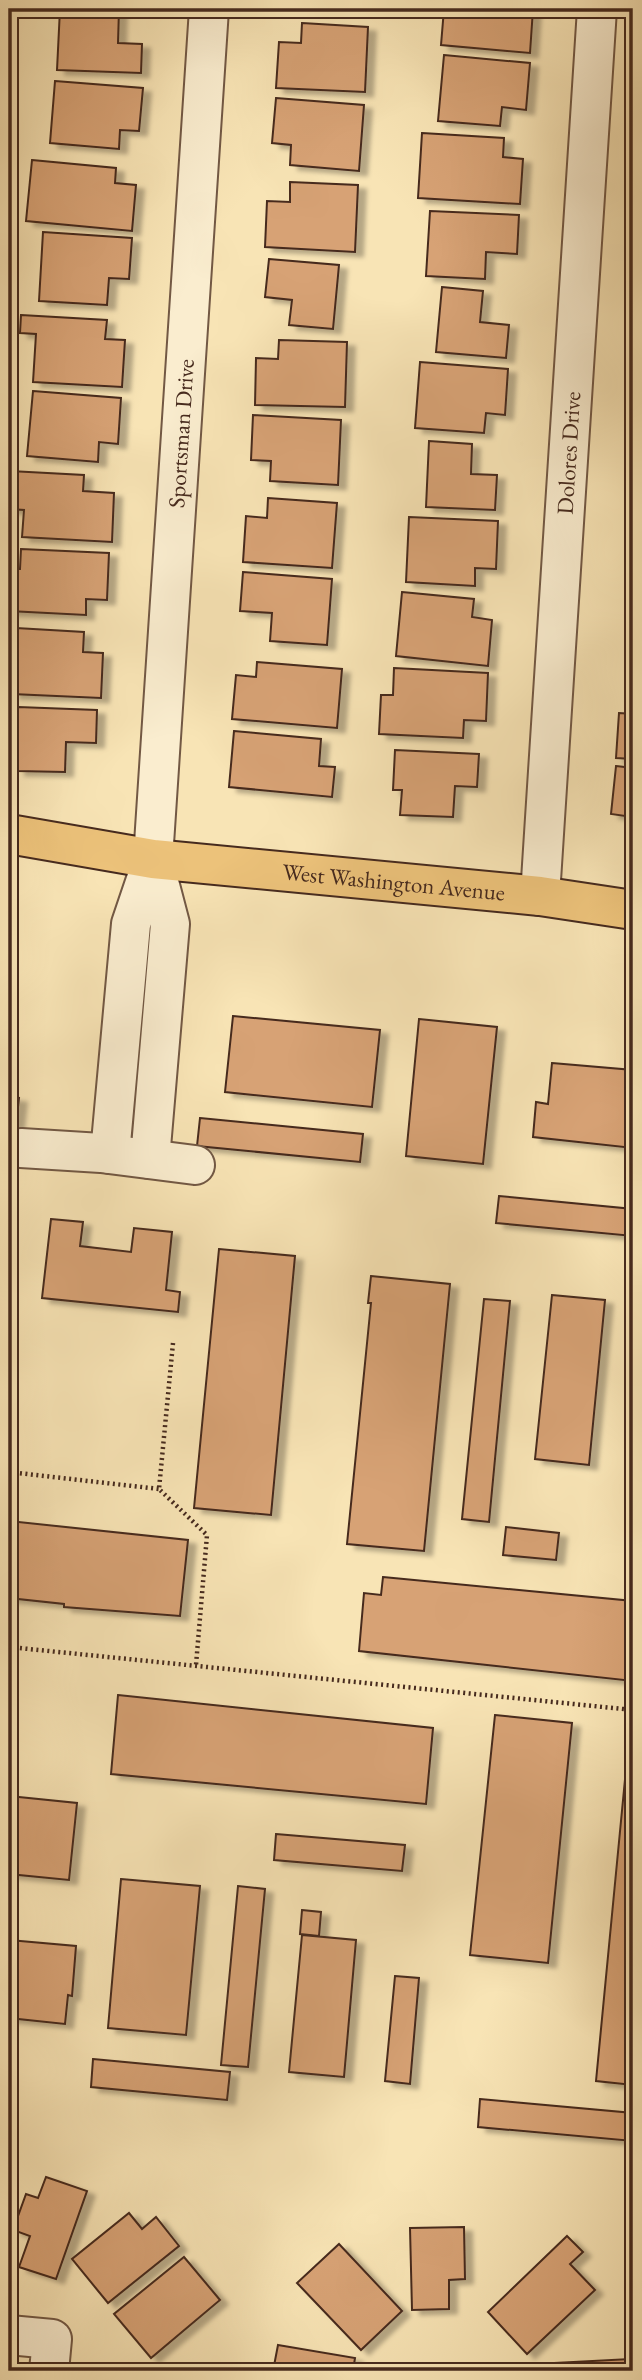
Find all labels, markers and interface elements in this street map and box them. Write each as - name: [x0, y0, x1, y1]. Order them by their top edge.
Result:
- street label: Sportsman Drive: [161, 358, 201, 509]
- street label: Dolores Drive: [550, 390, 587, 515]
- street label: West Washington Avenue: [281, 856, 506, 908]

